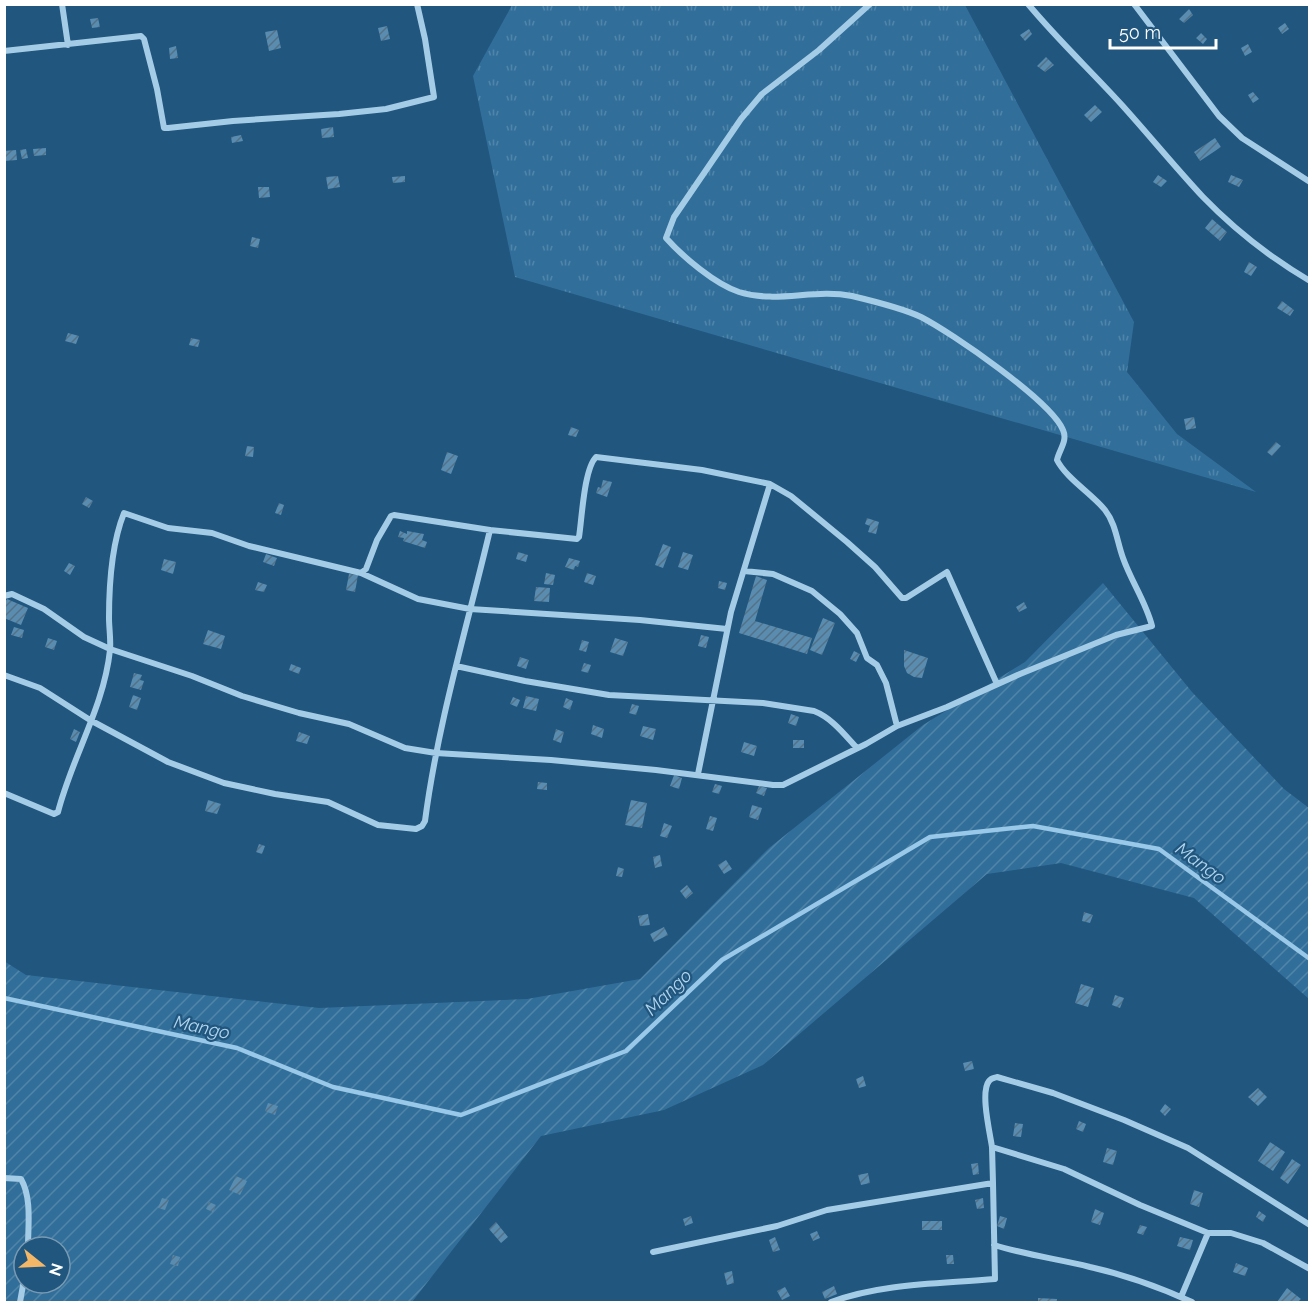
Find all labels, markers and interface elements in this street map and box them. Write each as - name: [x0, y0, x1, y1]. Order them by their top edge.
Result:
- scale bar: [1110, 12, 1216, 50]
- text: 50 m: [1119, 22, 1161, 43]
- water label: Mango: [1172, 838, 1230, 888]
- water label: Mango: [640, 965, 696, 1019]
- water label: Mango: [172, 1011, 232, 1043]
- north arrow: [12, 1235, 72, 1295]
- text: N: [45, 1261, 67, 1278]

